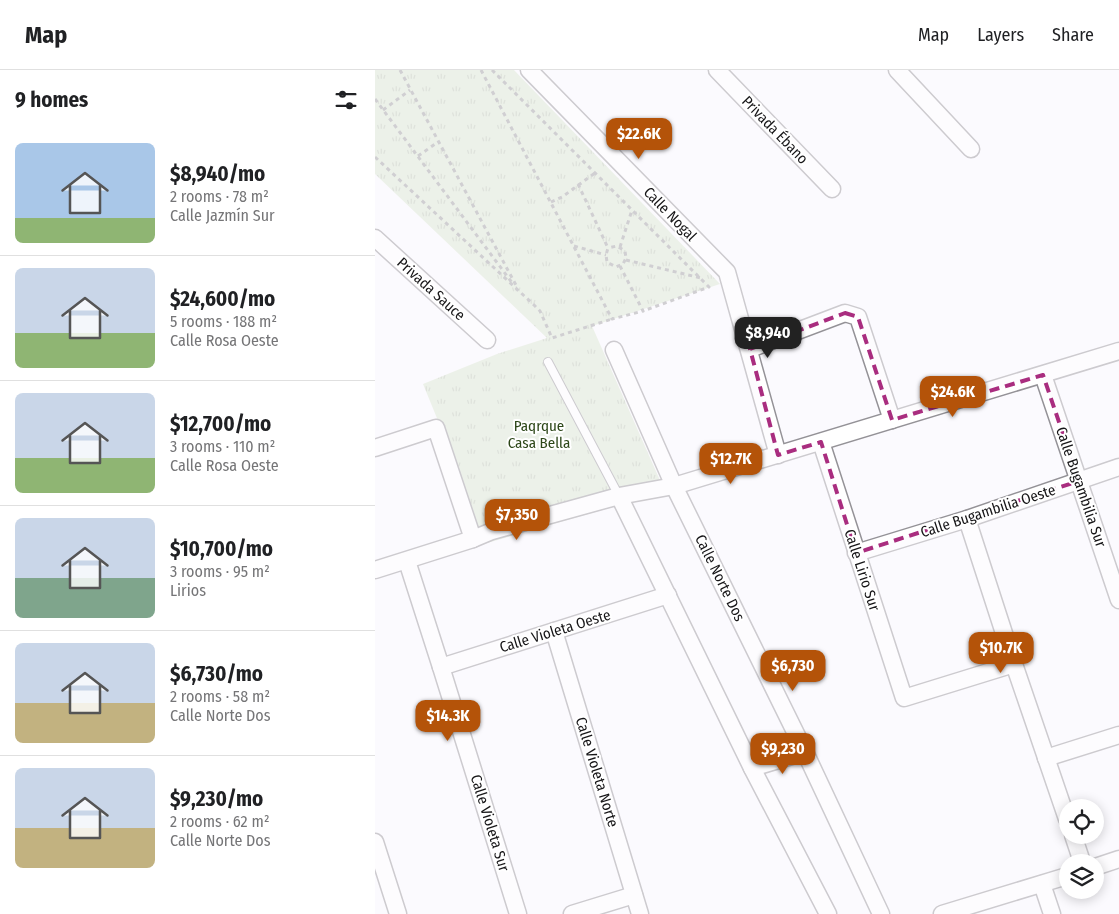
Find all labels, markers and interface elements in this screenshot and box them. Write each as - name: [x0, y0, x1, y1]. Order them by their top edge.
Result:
- text: Map: [25, 21, 67, 49]
- text: Map: [918, 24, 949, 46]
- text: Layers: [977, 24, 1024, 46]
- text: Share: [1052, 24, 1094, 46]
- icon: filters: [332, 86, 360, 114]
- text: 9 homes: [15, 87, 88, 113]
- street label: Privada Ébano: [738, 92, 812, 168]
- pin: $22.6K: [598, 118, 680, 160]
- text: $22.6K: [617, 124, 661, 143]
- text: $8,940/mo: [170, 161, 265, 187]
- icon: home: [55, 163, 115, 223]
- street label: Calle Nogal: [640, 183, 700, 245]
- text: 2 rooms · 78 m²: [170, 187, 269, 206]
- text: Calle Jazmín Sur: [170, 206, 275, 225]
- street label: Privada Sauce: [393, 254, 469, 324]
- text: $24,600/mo: [170, 286, 275, 312]
- icon: home: [55, 288, 115, 348]
- text: 5 rooms · 188 m²: [170, 312, 277, 331]
- pin: $8,940: [727, 316, 809, 359]
- text: $8,940: [746, 323, 790, 342]
- text: Calle Rosa Oeste: [170, 331, 279, 350]
- pin: $24.6K: [912, 376, 994, 418]
- text: $24.6K: [931, 382, 975, 401]
- text: $12,700/mo: [170, 411, 271, 437]
- icon: home: [55, 413, 115, 473]
- park label: Paqrque Casa Bella: [508, 417, 570, 452]
- street label: Calle Bugambilia Sur: [1052, 424, 1110, 550]
- text: 3 rooms · 110 m²: [170, 437, 275, 456]
- pin: $12.7K: [690, 442, 772, 485]
- text: $12.7K: [710, 449, 752, 468]
- text: Calle Rosa Oeste: [170, 456, 279, 475]
- street label: Calle Bugambilia Oeste: [918, 481, 1058, 541]
- pin: $7,350: [476, 498, 558, 541]
- text: $7,350: [496, 505, 538, 524]
- street label: Calle Lirio Sur: [840, 527, 884, 614]
- street label: Calle Norte Dos: [691, 532, 749, 624]
- text: $10,700/mo: [170, 536, 273, 562]
- icon: home: [55, 538, 115, 598]
- text: 3 rooms · 95 m²: [170, 562, 270, 581]
- text: Lirios: [170, 581, 206, 600]
- street label: Calle Violeta Oeste: [497, 606, 613, 656]
- pin: $10.7K: [960, 632, 1042, 674]
- text: $10.7K: [980, 638, 1022, 657]
- pin: $6,730: [752, 650, 834, 692]
- text: $6,730: [771, 656, 815, 675]
- text: $6,730/mo: [170, 661, 263, 687]
- icon: home: [55, 663, 115, 723]
- text: 2 rooms · 58 m²: [170, 687, 270, 706]
- pin: $14.3K: [407, 700, 489, 742]
- text: Calle Norte Dos: [170, 706, 271, 725]
- text: $14.3K: [426, 706, 470, 725]
- street label: Calle Violeta Norte: [572, 715, 622, 829]
- pin: $9,230: [742, 732, 824, 775]
- text: $9,230: [761, 739, 805, 758]
- street label: Calle Violeta Sur: [467, 772, 513, 874]
- text: $9,230/mo: [170, 786, 263, 812]
- icon: home: [55, 788, 115, 848]
- map controls: [1059, 799, 1104, 899]
- button: locate: [1059, 799, 1104, 844]
- text: 2 rooms · 62 m²: [170, 812, 269, 831]
- text: Calle Norte Dos: [170, 831, 271, 850]
- button: layers: [1059, 854, 1104, 899]

